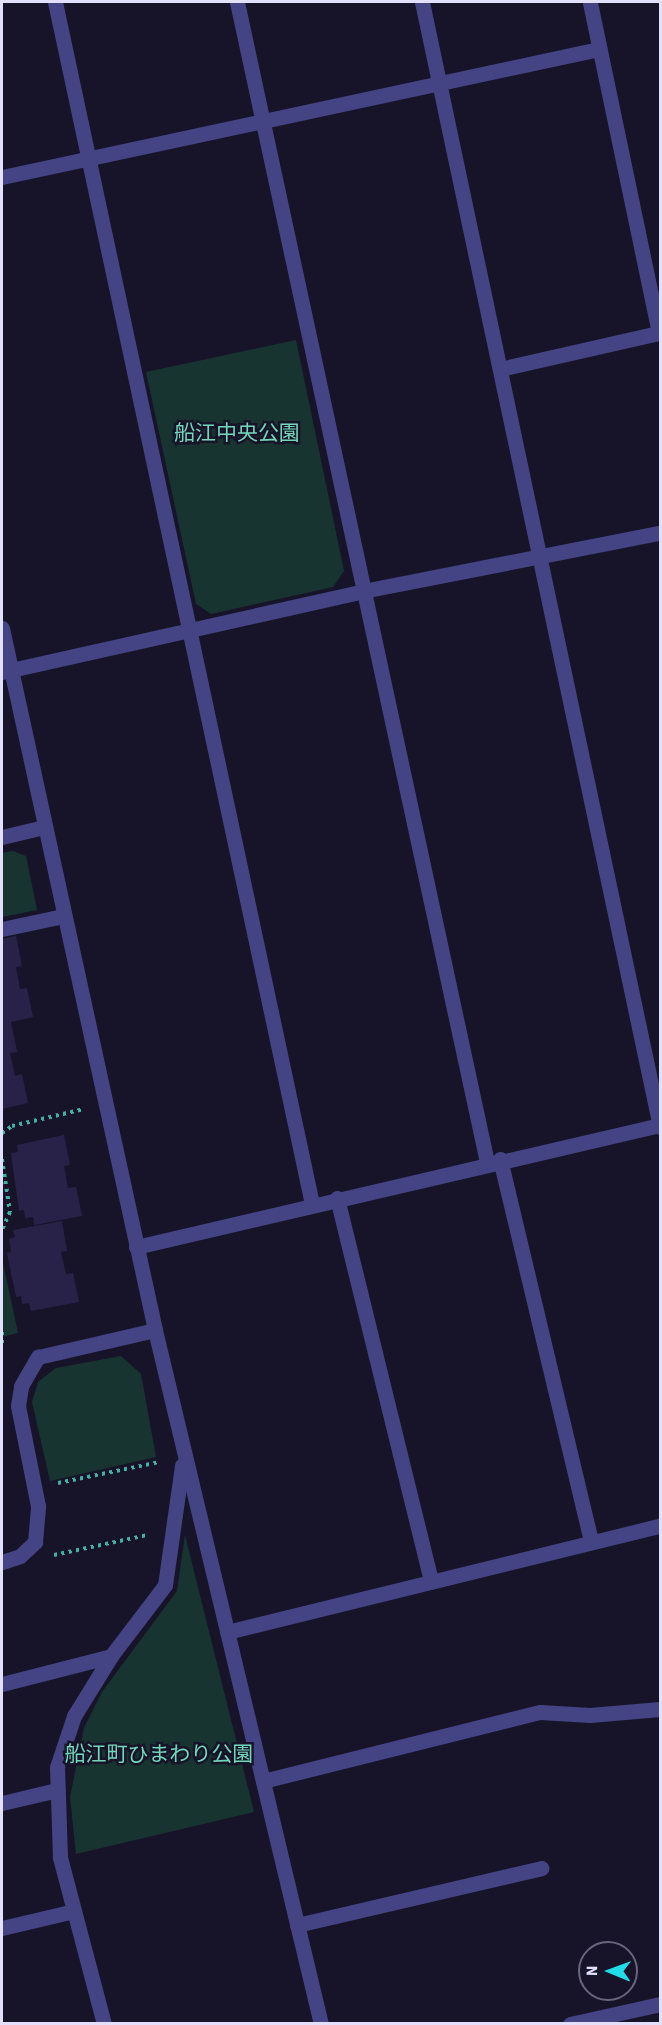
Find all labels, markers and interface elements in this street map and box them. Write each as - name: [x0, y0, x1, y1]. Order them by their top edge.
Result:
- park label: 船江中央公園: [174, 420, 300, 446]
- park label: 船江町ひまわり公園: [65, 1741, 253, 1767]
- north arrow: [578, 1941, 638, 2001]
- text: N: [581, 1965, 603, 1976]

